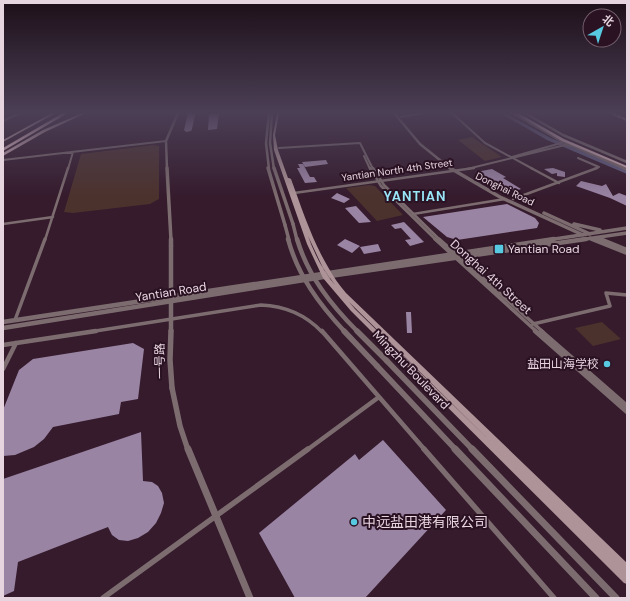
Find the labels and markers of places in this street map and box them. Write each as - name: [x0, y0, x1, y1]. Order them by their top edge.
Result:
- place label: Yantian Road: [508, 241, 580, 257]
- marker: Yantian Road: [493, 243, 505, 255]
- place label: 盐田山海学校: [527, 356, 599, 372]
- marker: 盐田山海学校: [602, 359, 612, 369]
- place label: 中远盐田港有限公司: [362, 513, 488, 531]
- marker: 中远盐田港有限公司: [349, 517, 359, 527]

